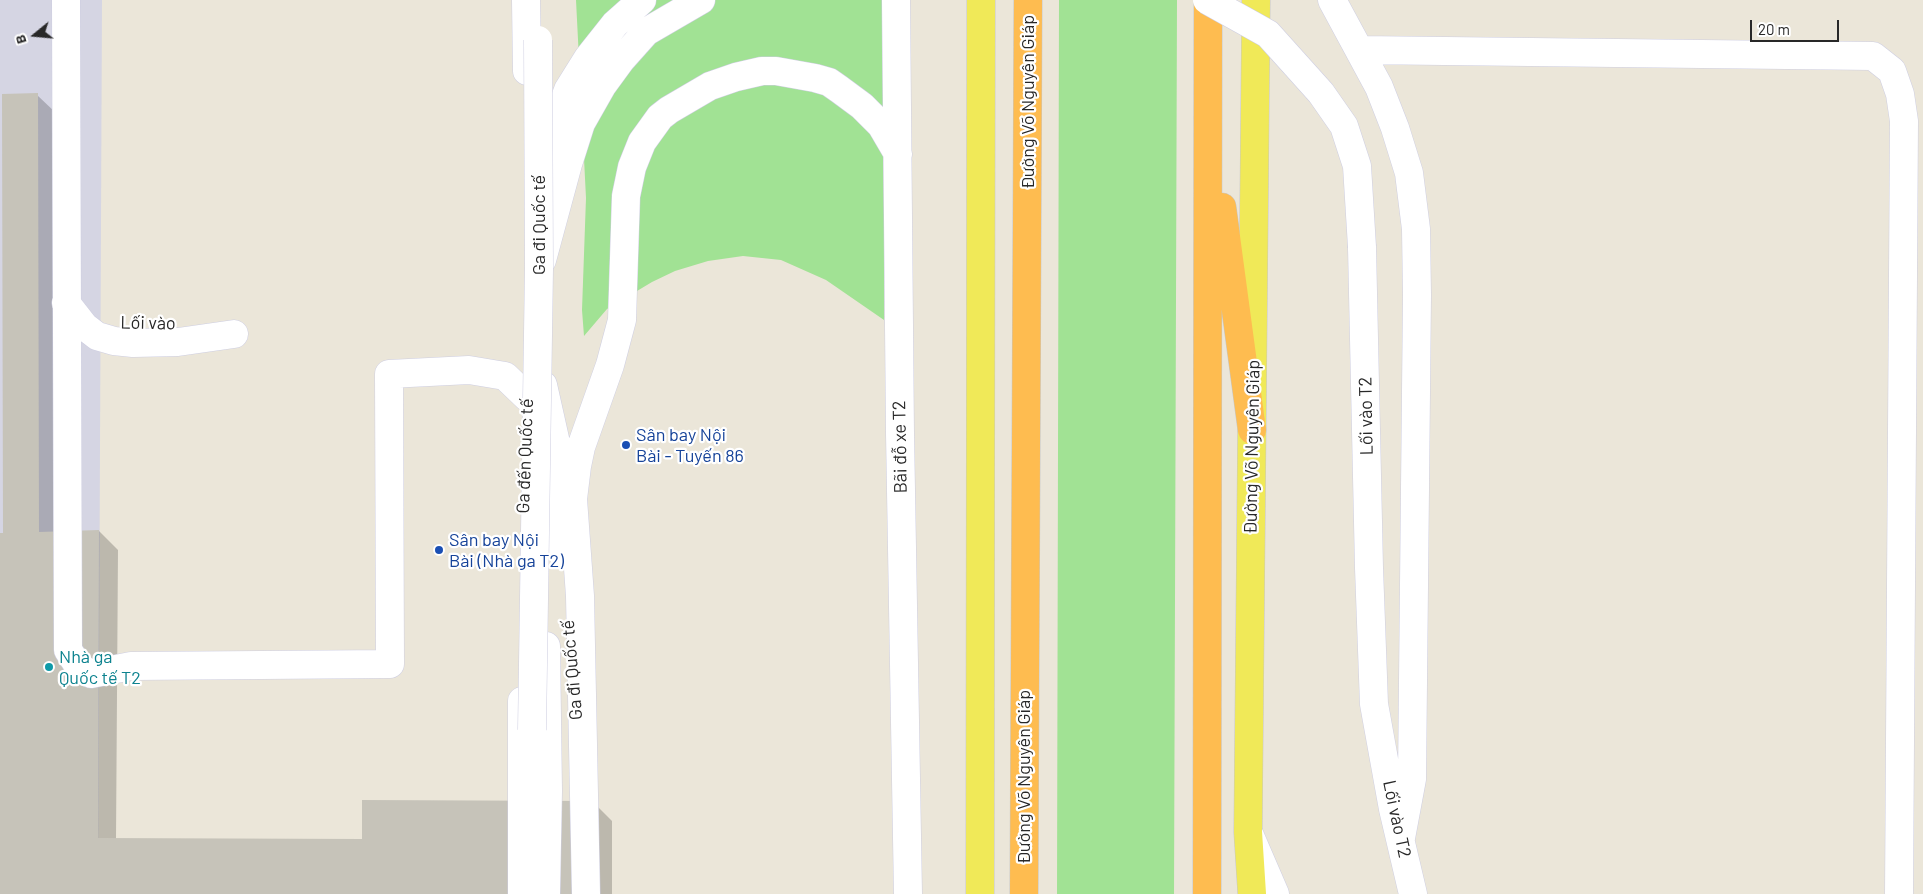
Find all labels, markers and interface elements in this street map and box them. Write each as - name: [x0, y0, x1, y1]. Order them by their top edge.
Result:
- north arrow: [10, 10, 60, 60]
- scale bar: [1753, 10, 1842, 42]
- street label: Đường Võ Nguyên Giáp: [1017, 15, 1039, 189]
- text: 20 m: [1758, 20, 1790, 38]
- text: B: [11, 33, 30, 46]
- street label: Ga đi Quốc tế: [528, 175, 550, 275]
- street label: Lối vào: [120, 312, 176, 334]
- street label: Đường Võ Nguyên Giáp: [1240, 360, 1264, 534]
- street label: Lối vào T2: [1355, 376, 1377, 456]
- street label: Ga đến Quốc tế: [512, 398, 538, 514]
- street label: Bãi đỗ xe T2: [888, 400, 912, 494]
- place label: Sân bay Nội Bài - Tuyến 86: [636, 424, 744, 466]
- marker: Sân bay Nội Bài - Tuyến 86: [620, 439, 632, 451]
- place label: Sân bay Nội Bài (Nhà ga T2): [449, 529, 564, 572]
- marker: Sân bay Nội Bài (Nhà ga T2): [433, 544, 445, 556]
- street label: Ga đi Quốc tế: [557, 619, 587, 721]
- place label: Nhà ga Quốc tế T2: [59, 646, 141, 689]
- marker: Nhà ga Quốc tế T2: [43, 661, 55, 673]
- street label: Đường Võ Nguyên Giáp: [1013, 690, 1035, 864]
- street label: Lối vào T2: [1378, 778, 1416, 860]

